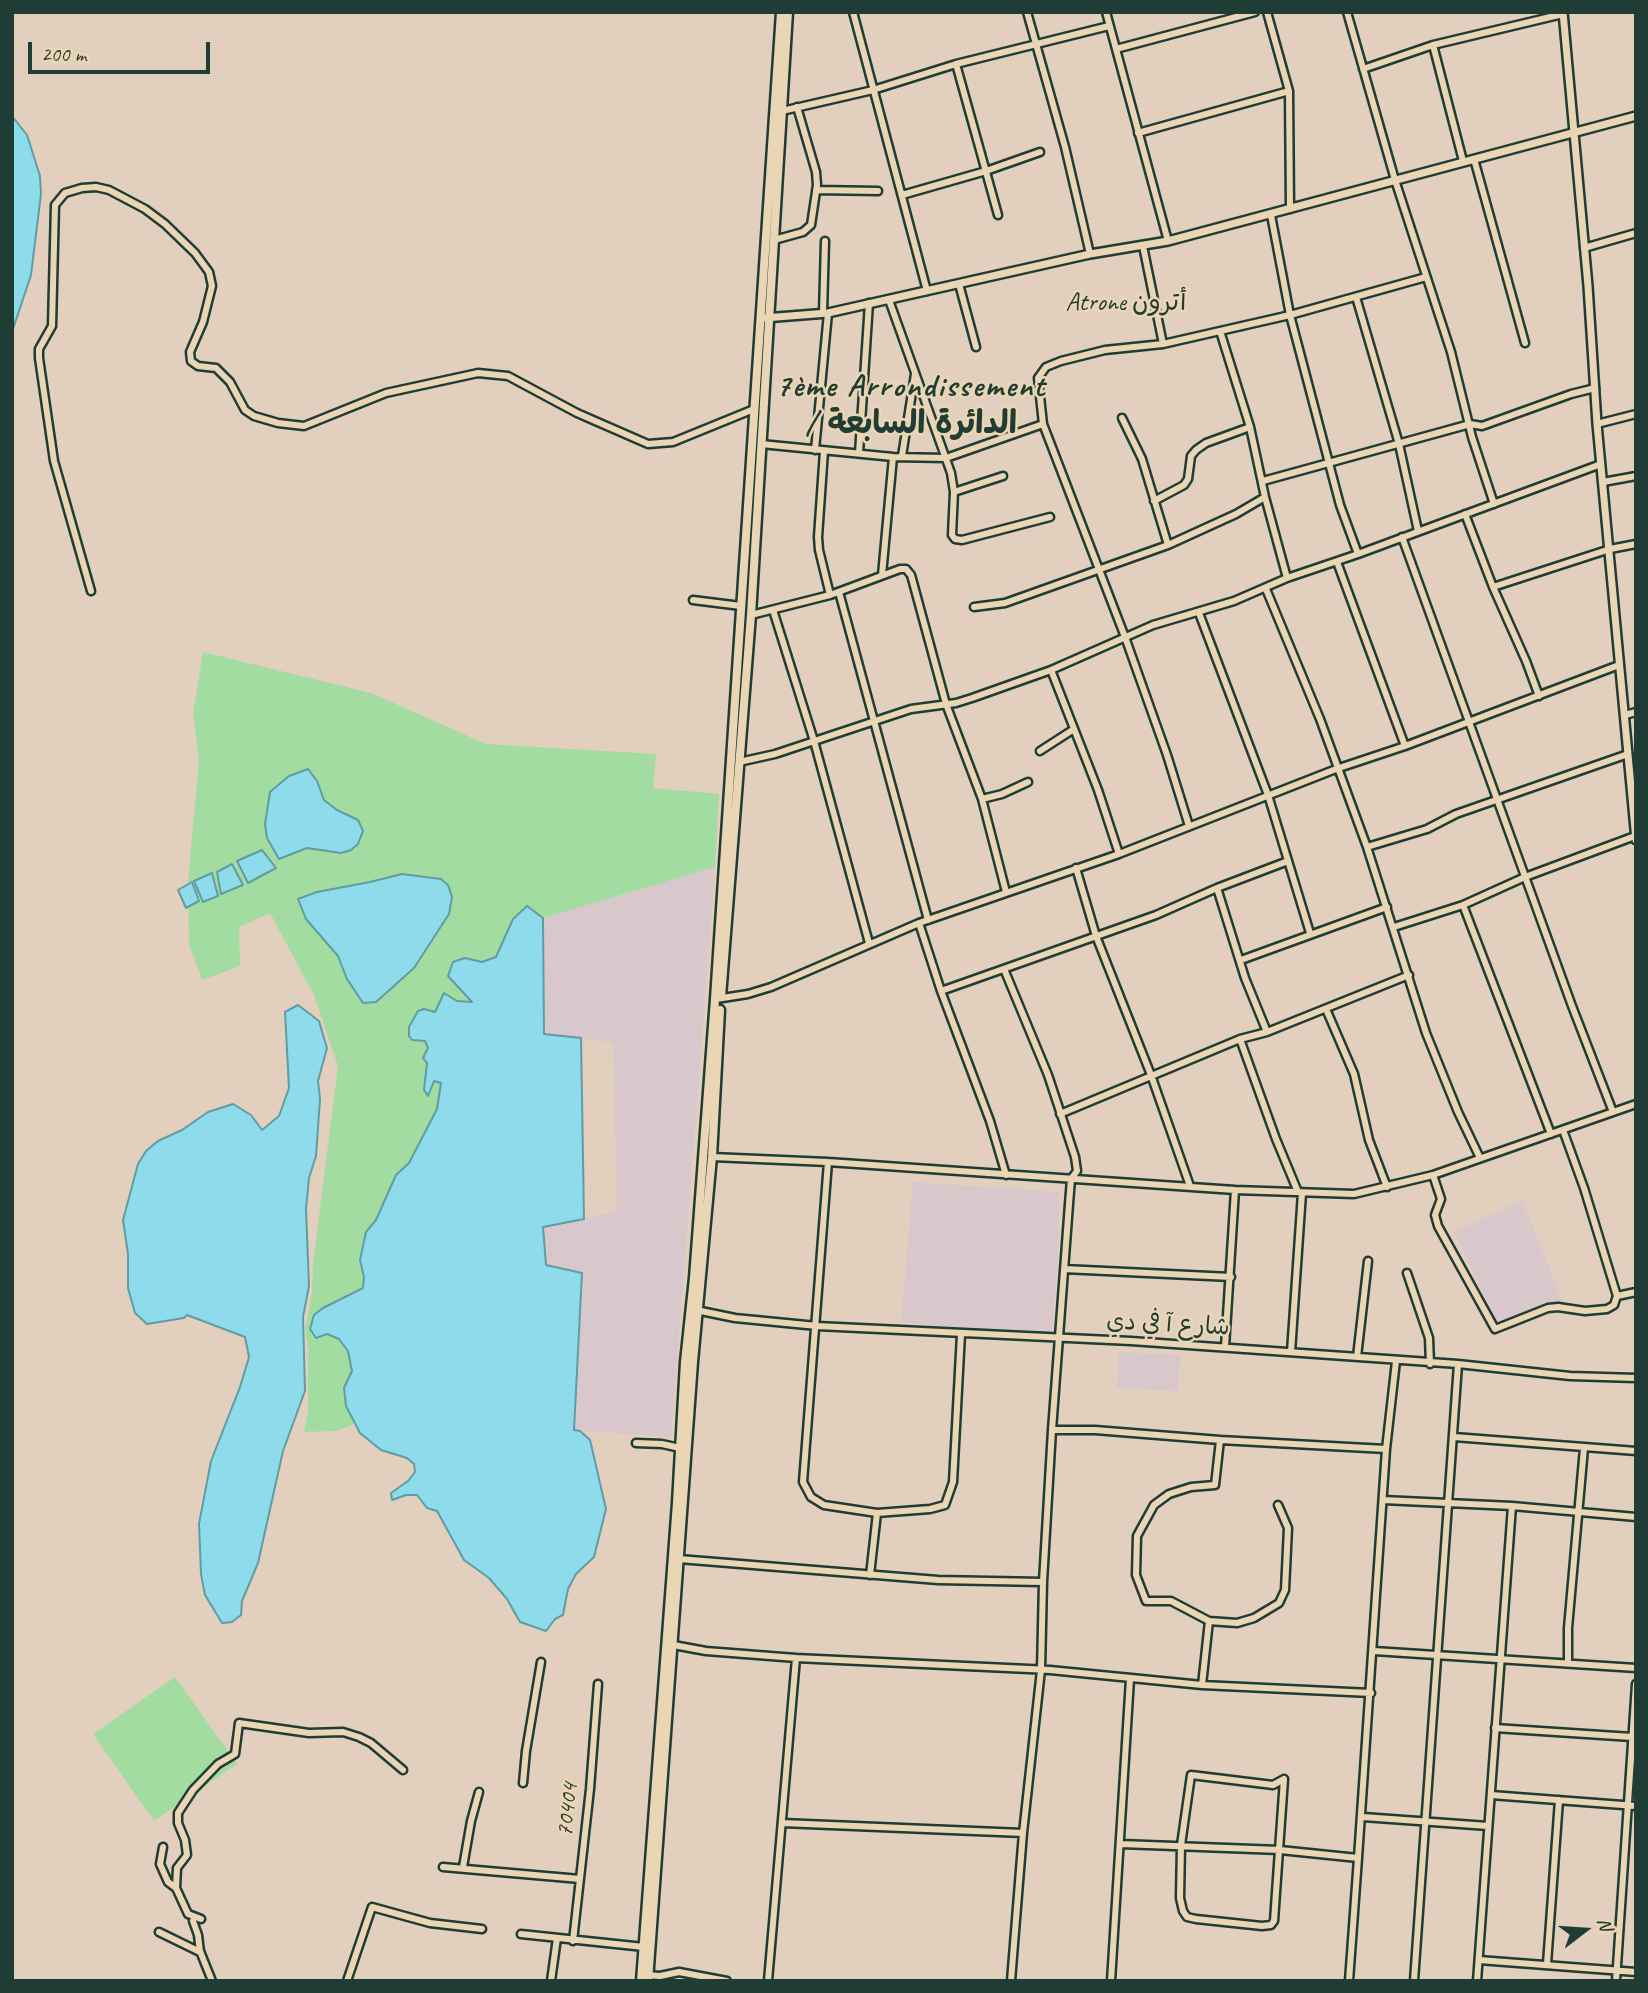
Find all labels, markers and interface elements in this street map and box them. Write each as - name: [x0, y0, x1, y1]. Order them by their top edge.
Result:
- scale bar: [32, 28, 214, 72]
- text: 200 m: [41, 41, 86, 67]
- district label: Atrone أترون: [1065, 287, 1187, 319]
- district label: 7ème Arrondissement / الدائرة السابعة: [778, 369, 1044, 444]
- street label: شارع آ في دي: [1105, 1307, 1231, 1343]
- street label: 70404: [551, 1782, 585, 1838]
- north arrow: [1550, 1895, 1620, 1965]
- text: N: [1592, 1915, 1618, 1933]

